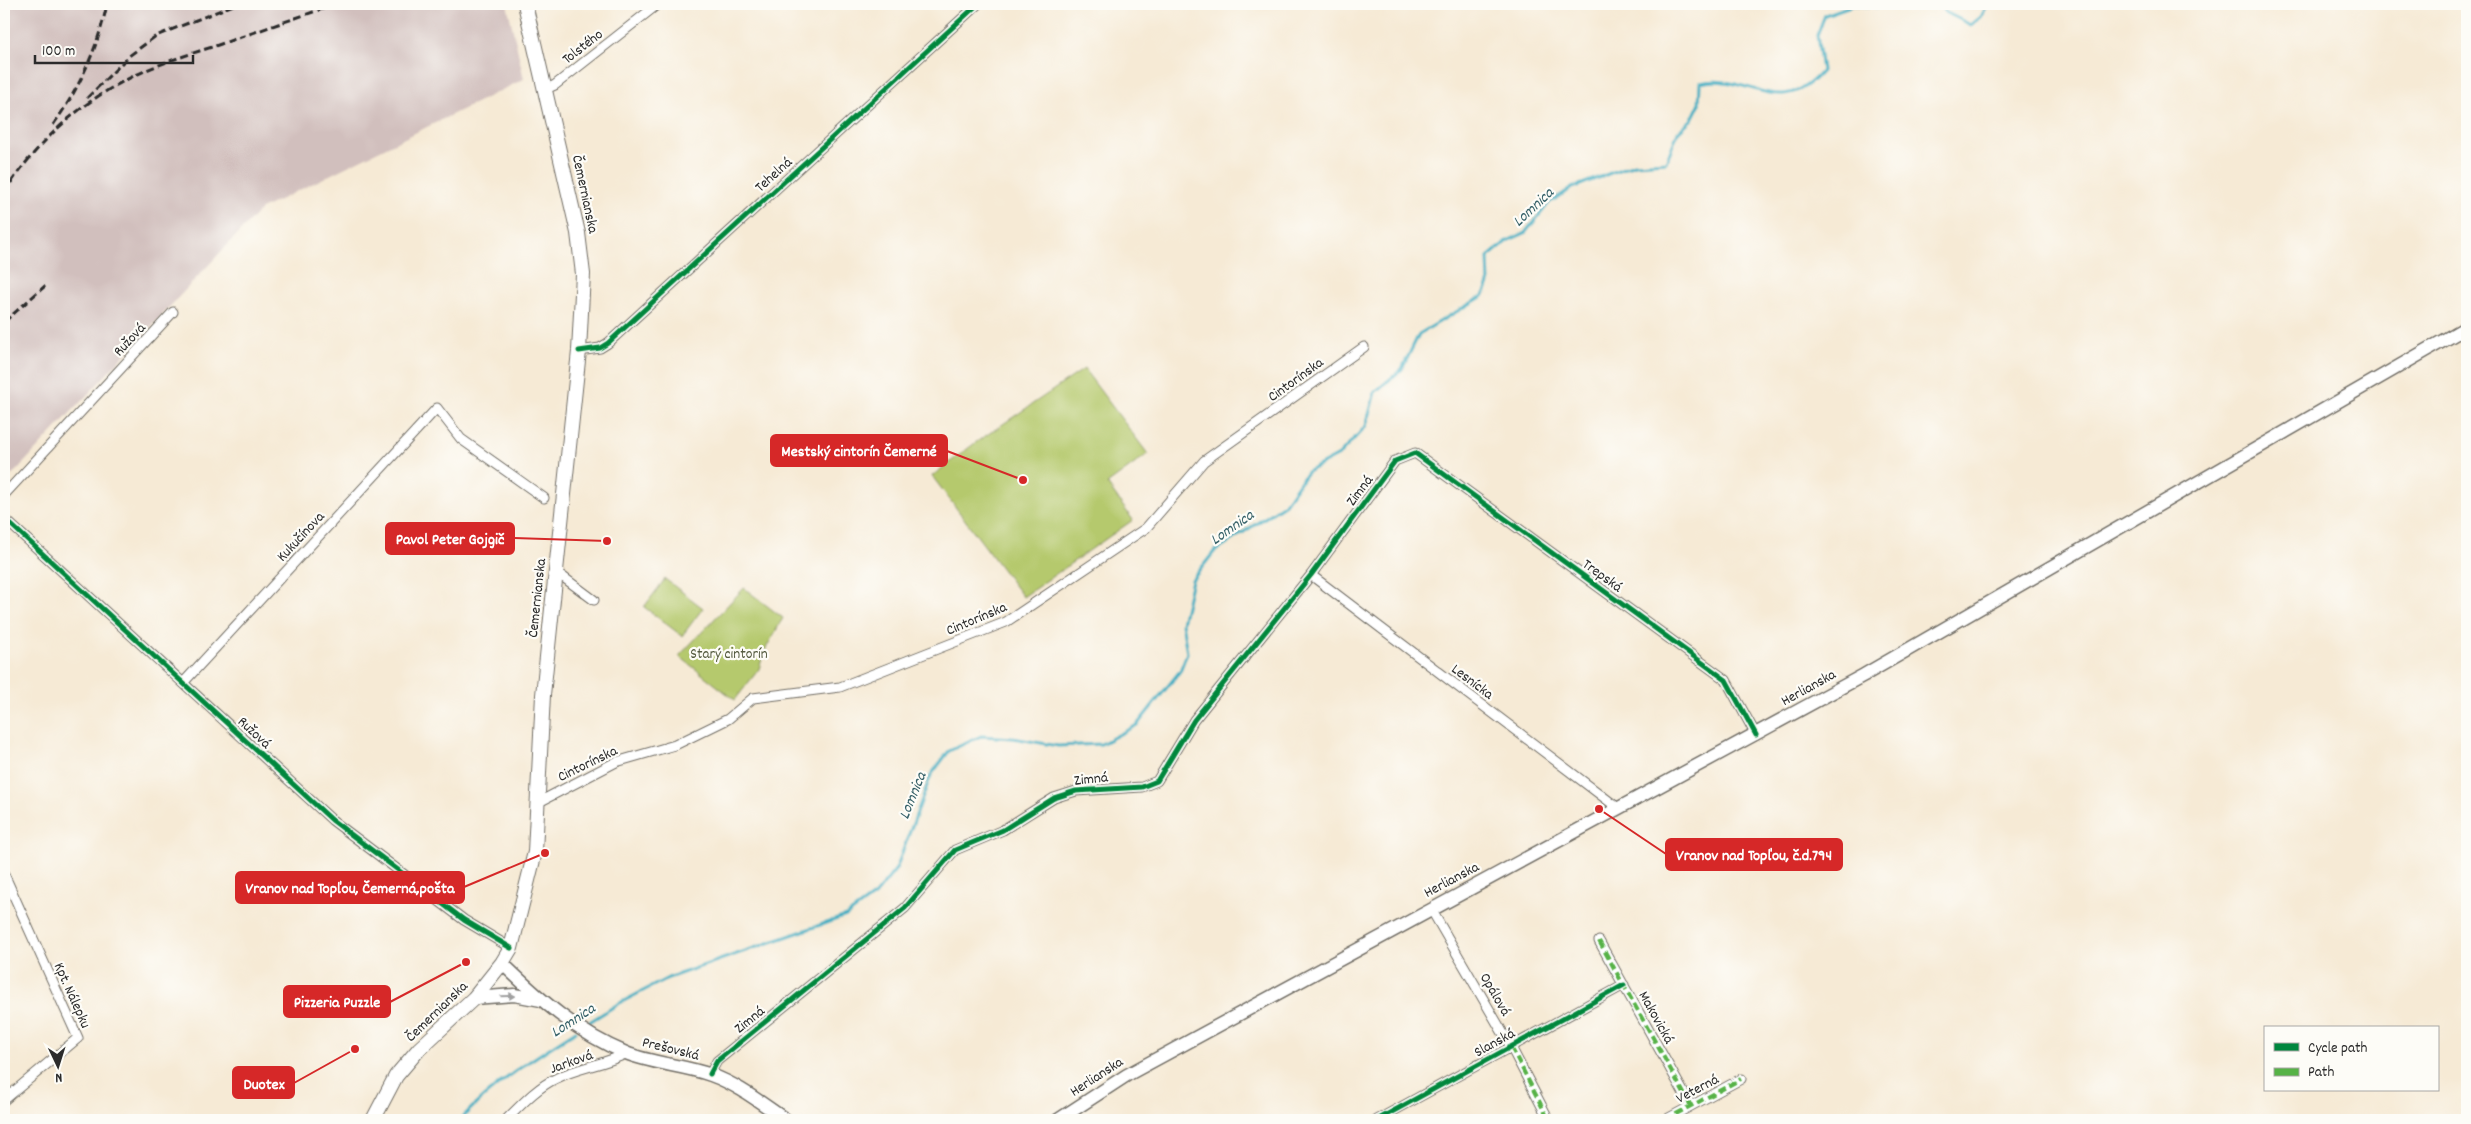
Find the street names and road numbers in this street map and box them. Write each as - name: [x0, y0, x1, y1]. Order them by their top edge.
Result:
- street label: Tolstého: [558, 24, 609, 71]
- street label: Tehelná: [751, 152, 798, 198]
- street label: Čemernianska: [565, 153, 603, 237]
- street label: Ružová: [109, 318, 152, 362]
- street label: Cintorínska: [1264, 352, 1329, 408]
- street label: Zimná: [1342, 471, 1380, 511]
- street label: Kukučínova: [272, 507, 331, 567]
- street label: Trepská: [1577, 554, 1627, 599]
- street label: Čemernianska: [523, 557, 553, 639]
- street label: Cintorínska: [943, 597, 1011, 642]
- street label: Lesnícka: [1446, 659, 1498, 706]
- street label: Herlianska: [1778, 664, 1841, 713]
- street label: Ružová: [232, 712, 276, 755]
- street label: Cintorínska: [554, 740, 622, 789]
- street label: Zimná: [1073, 767, 1110, 793]
- street label: Herlianska: [1420, 857, 1484, 904]
- street label: Kpt. Nálepku: [47, 959, 95, 1032]
- street label: Opálová: [1473, 969, 1516, 1021]
- street label: Čemernianska: [401, 976, 474, 1048]
- street label: Makovická: [1632, 988, 1679, 1049]
- street label: Zimná: [730, 1001, 771, 1040]
- street label: Slanská: [1470, 1023, 1520, 1064]
- street label: Prešovská: [640, 1032, 702, 1068]
- street label: Jarková: [547, 1045, 597, 1081]
- street label: Herlianska: [1066, 1052, 1129, 1103]
- street label: Veterná: [1672, 1069, 1724, 1110]

